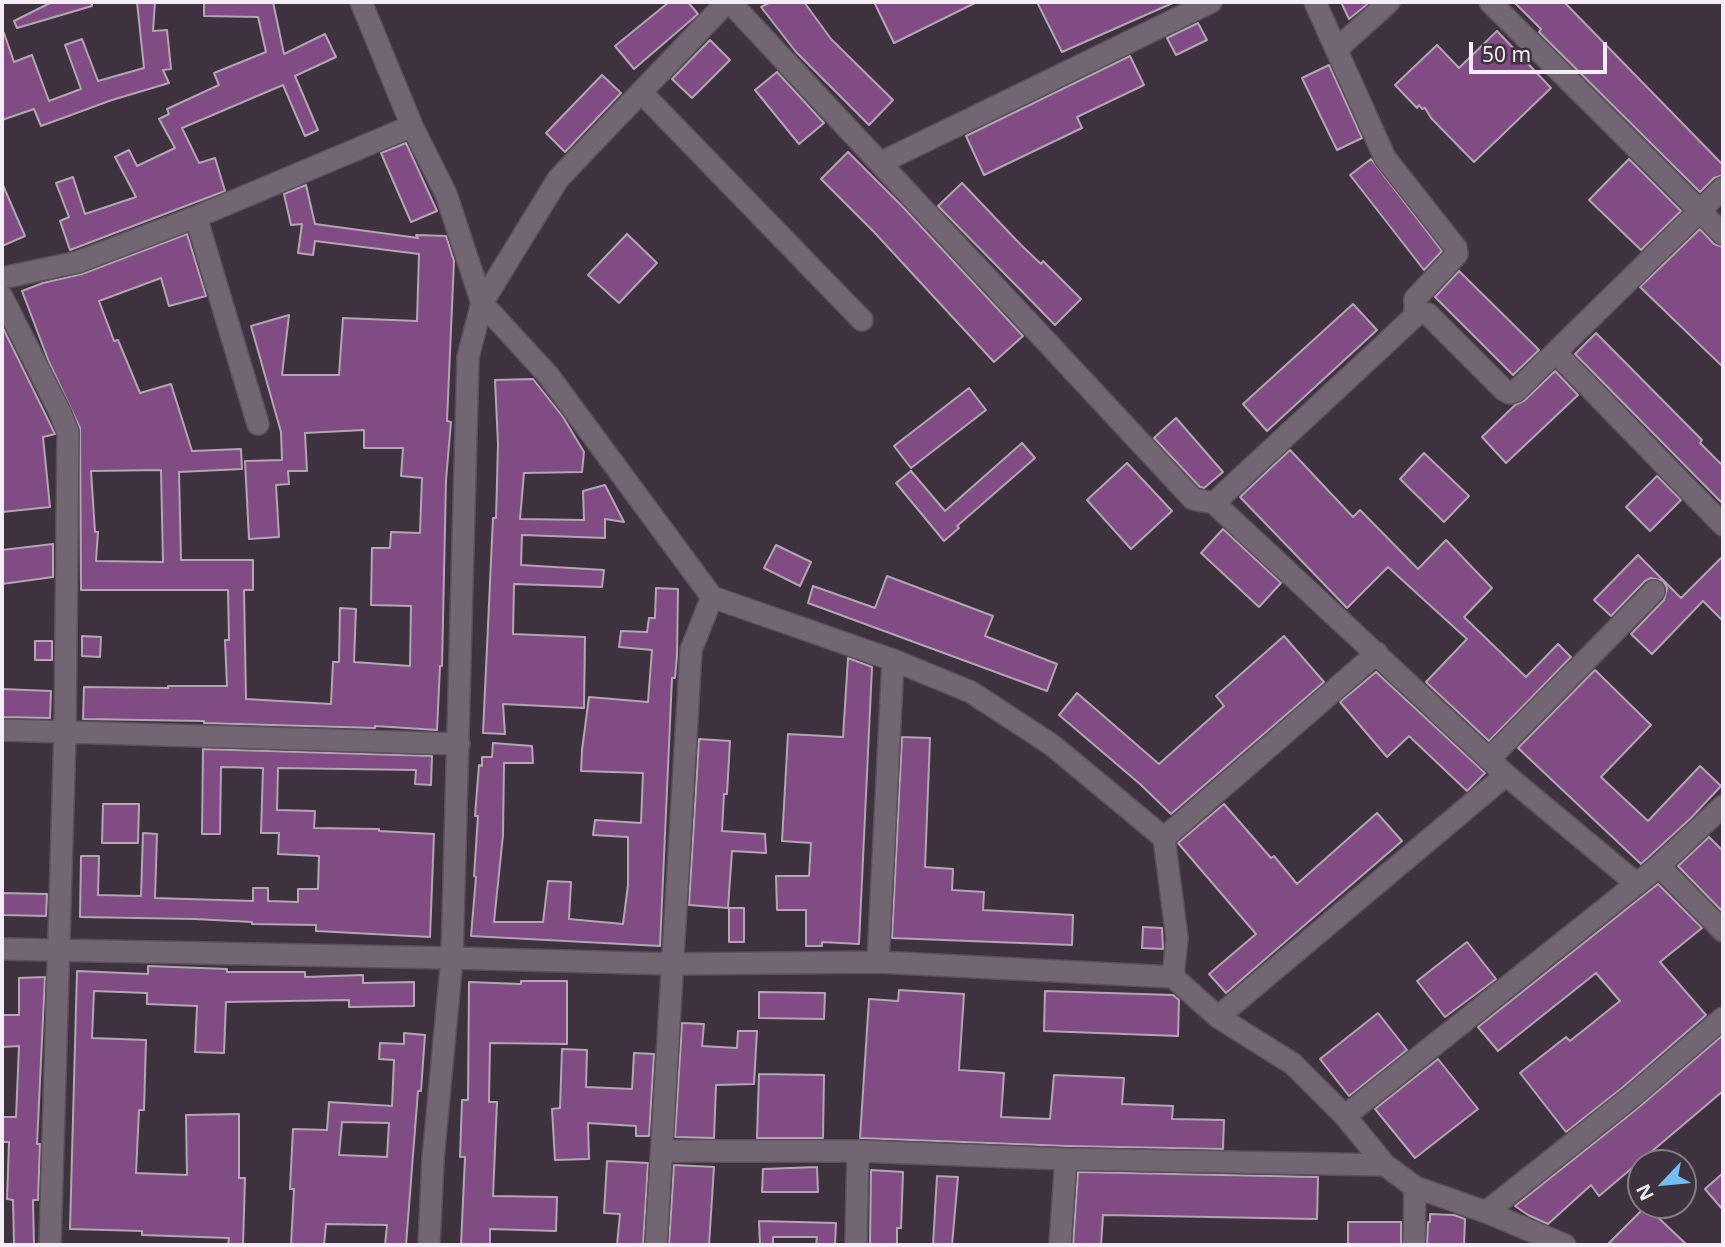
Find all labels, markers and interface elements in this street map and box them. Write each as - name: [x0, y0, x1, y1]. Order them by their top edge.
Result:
- scale bar: [1473, 28, 1611, 72]
- text: 50 m: [1482, 40, 1531, 68]
- north arrow: [1627, 1149, 1697, 1219]
- text: N: [1630, 1180, 1660, 1205]

